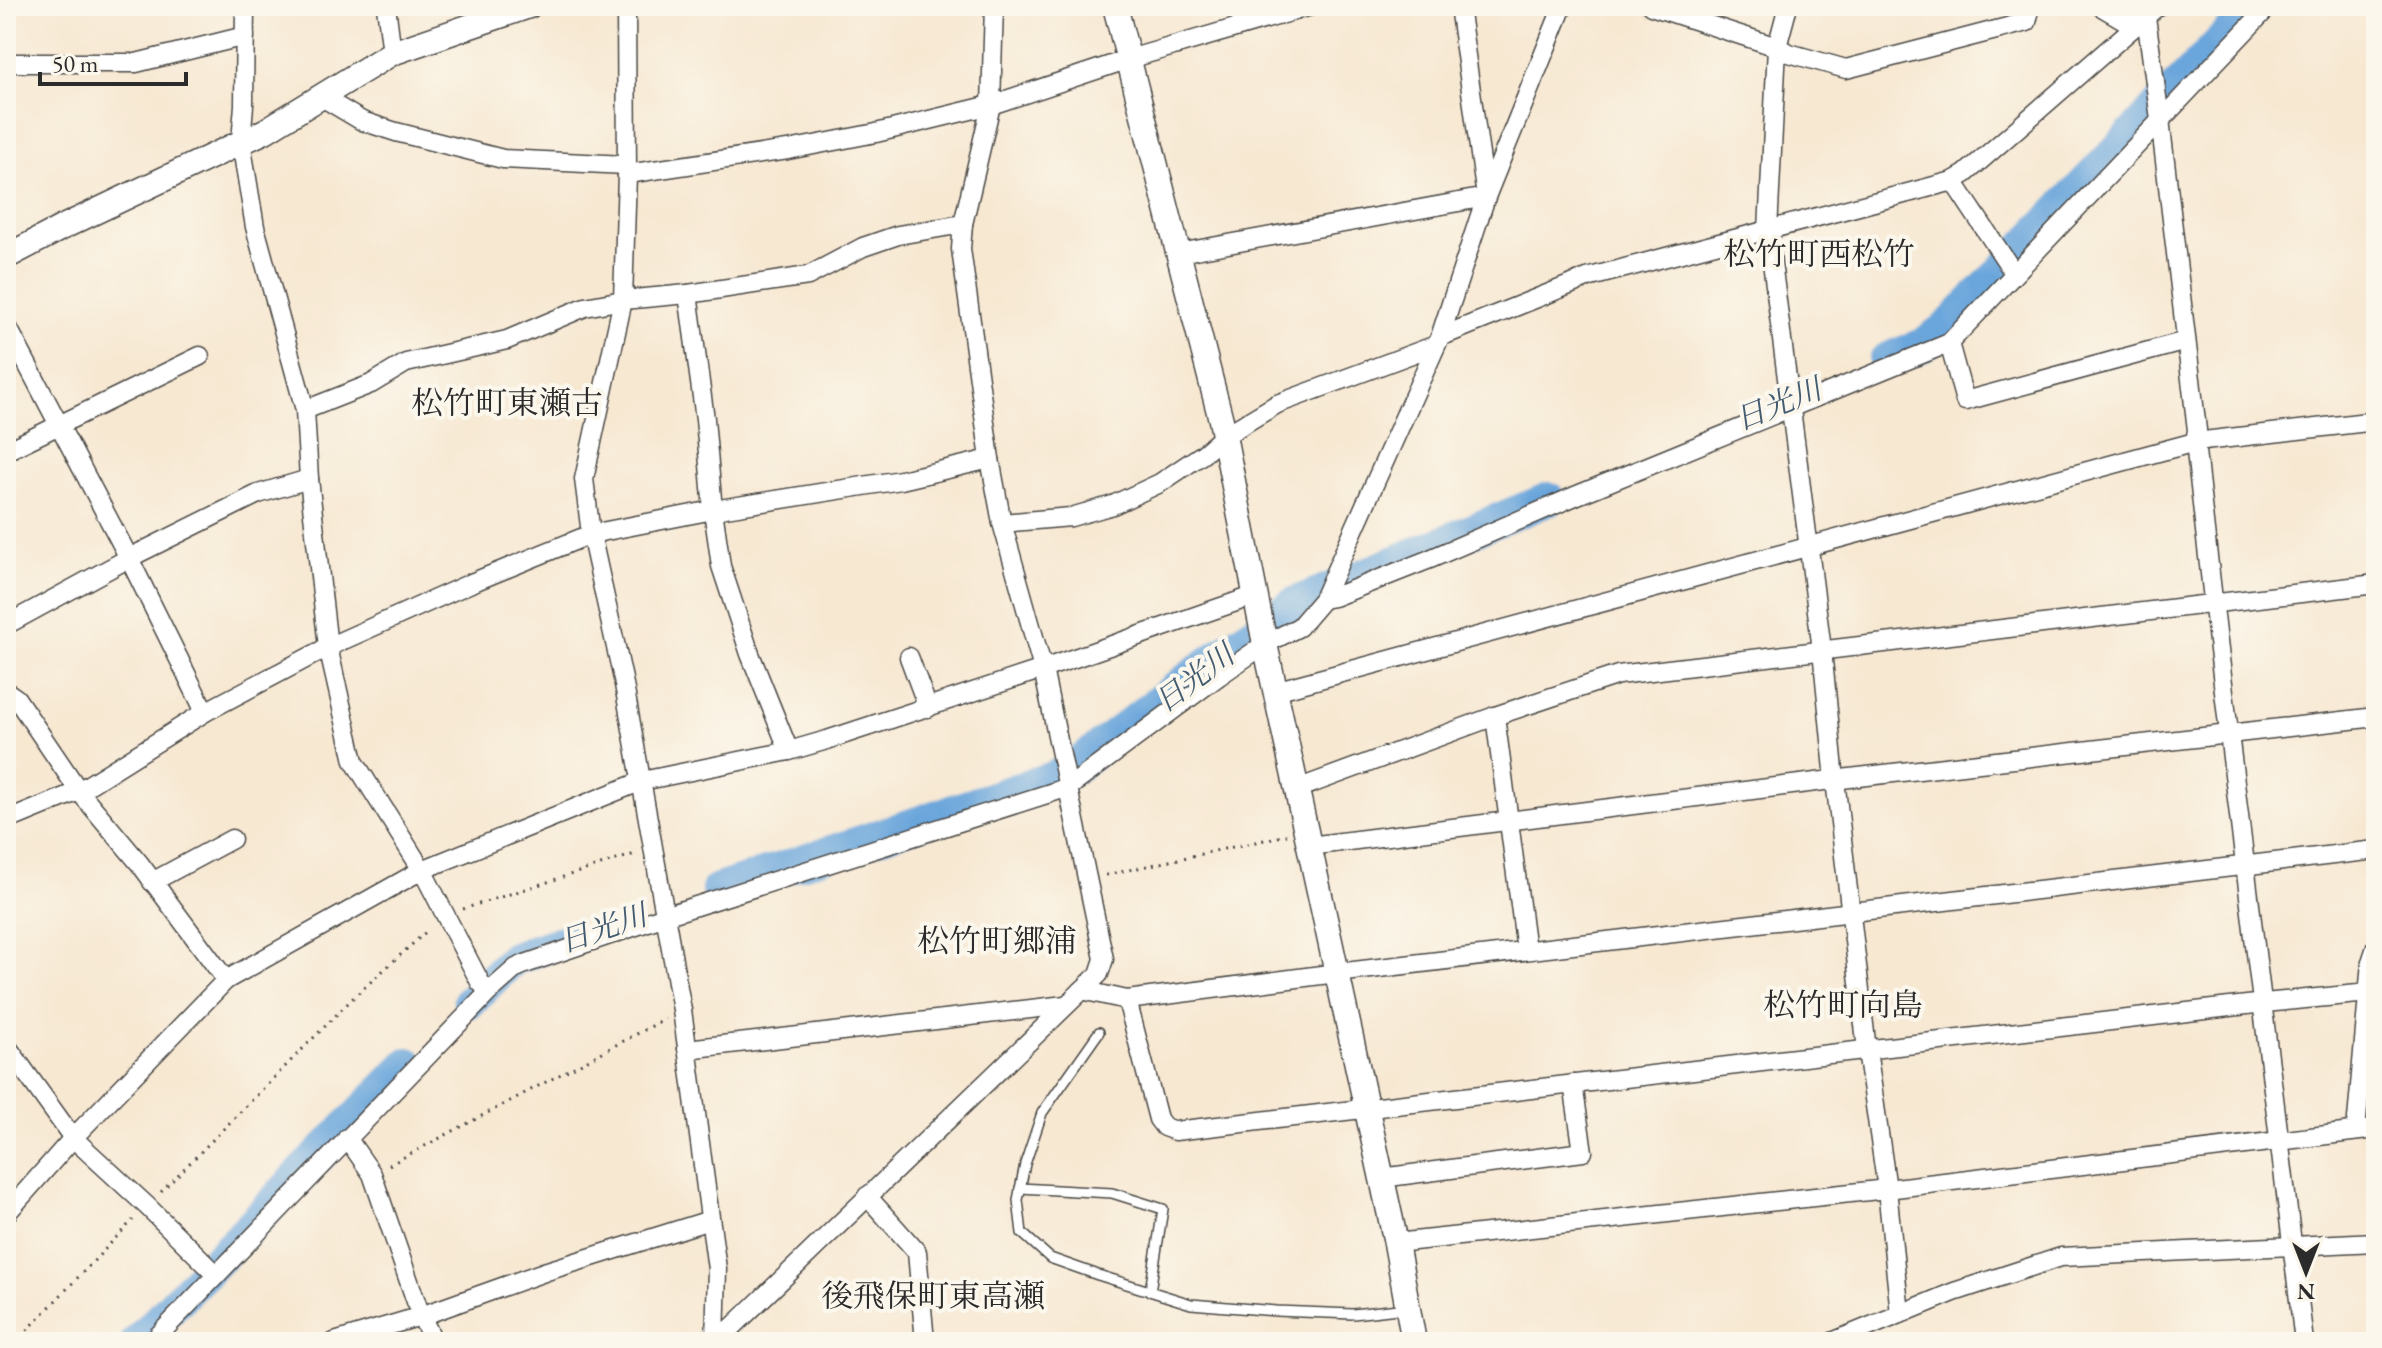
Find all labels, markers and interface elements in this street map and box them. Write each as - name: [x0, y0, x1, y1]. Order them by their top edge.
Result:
- scale bar: [40, 36, 186, 86]
- text: 50 m: [52, 48, 99, 79]
- district label: 松竹町西松竹: [1723, 233, 1915, 275]
- water label: 日光川: [1729, 368, 1830, 439]
- district label: 松竹町東瀬古: [411, 382, 603, 424]
- water label: 日光川: [1146, 634, 1244, 721]
- water label: 日光川: [554, 894, 655, 961]
- district label: 松竹町郷浦: [917, 920, 1077, 962]
- district label: 松竹町向島: [1763, 984, 1923, 1026]
- north arrow: [2266, 1232, 2346, 1312]
- district label: 後飛保町東高瀬: [821, 1275, 1045, 1317]
- text: N: [2297, 1277, 2315, 1306]

